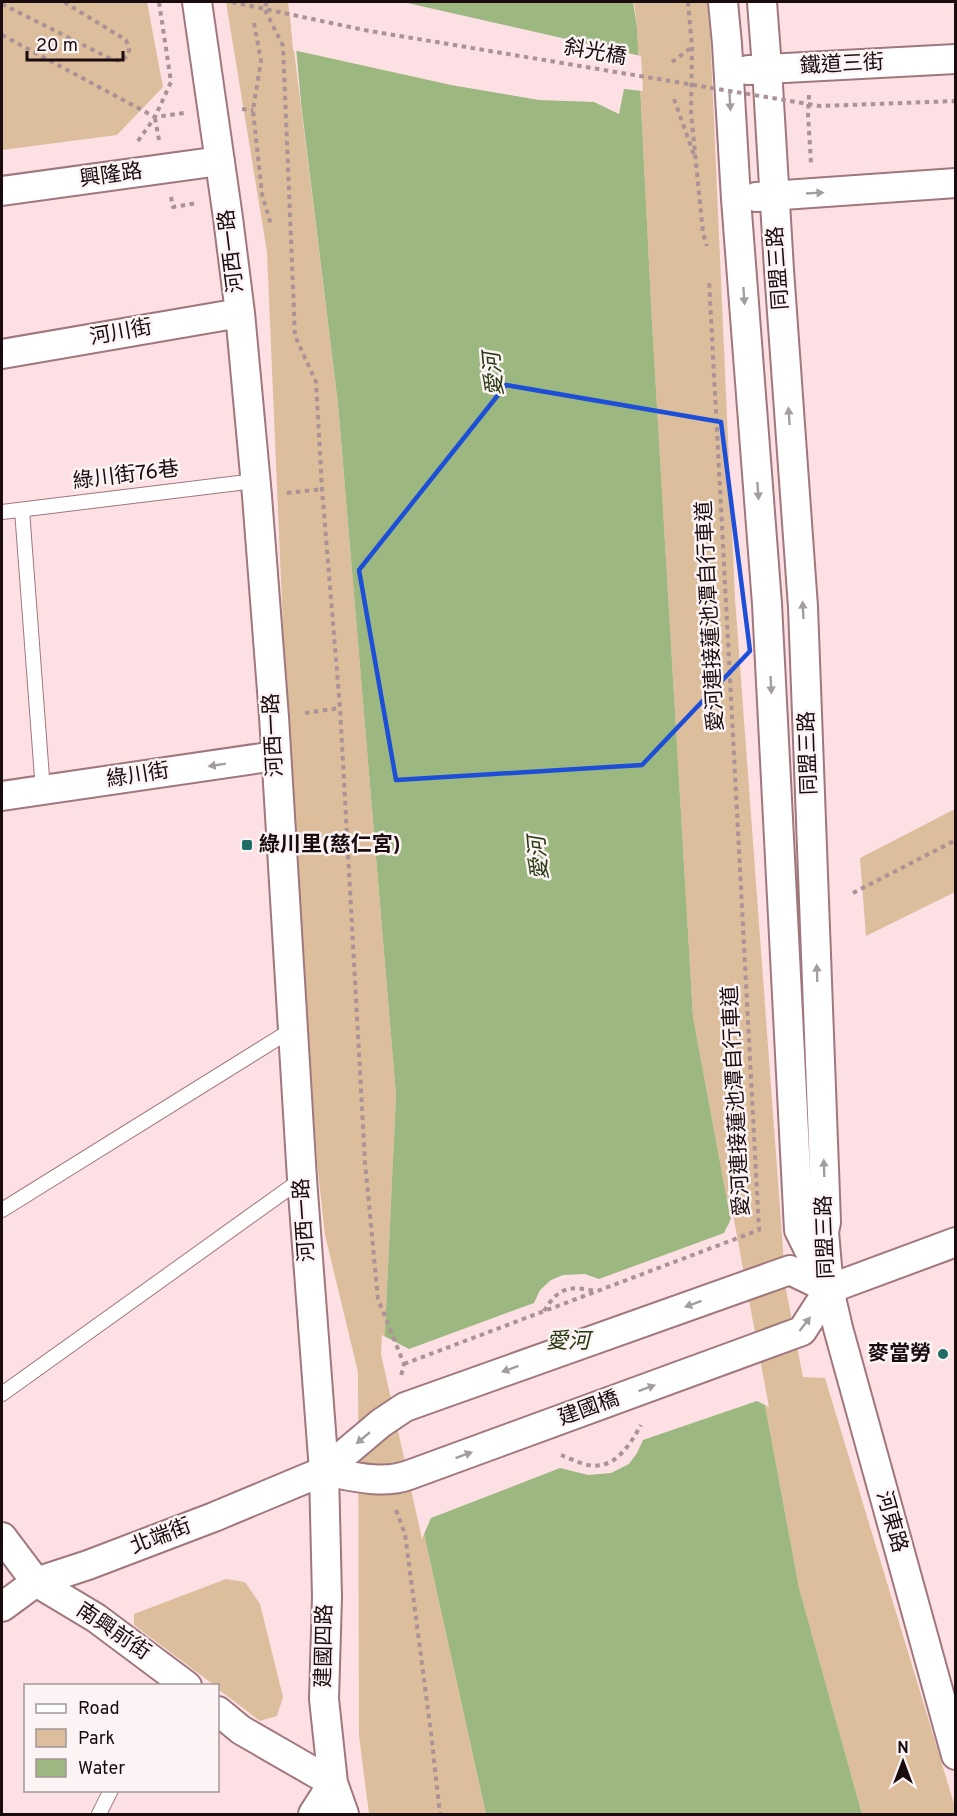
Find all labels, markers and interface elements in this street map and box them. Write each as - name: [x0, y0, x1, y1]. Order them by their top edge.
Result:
- scale bar: [27, 24, 123, 62]
- street label: 斜光橋: [562, 34, 628, 72]
- text: 20 m: [36, 35, 78, 58]
- street label: 鐵道三街: [799, 49, 885, 81]
- one-way arrow: [725, 92, 734, 111]
- street label: 興隆路: [78, 158, 144, 194]
- one-way arrow: [805, 189, 824, 198]
- street label: 河西一路: [213, 208, 251, 294]
- street label: 同盟三路: [763, 225, 795, 311]
- one-way arrow: [739, 287, 748, 306]
- street label: 河川街: [88, 314, 154, 352]
- water label: 愛河: [479, 347, 510, 397]
- one-way arrow: [784, 406, 794, 425]
- street label: 綠川街76巷: [72, 456, 180, 496]
- one-way arrow: [753, 481, 763, 500]
- street label: 愛河連接蓮池潭自行車道: [691, 500, 731, 732]
- one-way arrow: [798, 601, 807, 620]
- one-way arrow: [766, 676, 775, 695]
- street label: 河西一路: [258, 692, 290, 778]
- street label: 同盟三路: [794, 711, 824, 795]
- street label: 綠川街: [105, 758, 171, 794]
- one-way arrow: [208, 760, 227, 769]
- water label: 愛河: [524, 831, 555, 881]
- place label: 綠川里(慈仁宮): [259, 832, 401, 859]
- marker: 綠川里(慈仁宮): [240, 838, 254, 852]
- one-way arrow: [812, 963, 821, 982]
- street label: 愛河連接蓮池潭自行車道: [717, 985, 757, 1217]
- one-way arrow: [820, 1158, 829, 1177]
- street label: 河西一路: [289, 1177, 321, 1263]
- street label: 同盟三路: [811, 1195, 841, 1279]
- one-way arrow: [684, 1299, 702, 1309]
- one-way arrow: [799, 1316, 812, 1332]
- water label: 愛河: [546, 1329, 594, 1356]
- place label: 麥當勞: [868, 1341, 931, 1368]
- marker: 麥當勞: [936, 1347, 950, 1361]
- one-way arrow: [501, 1365, 519, 1375]
- one-way arrow: [638, 1382, 656, 1392]
- street label: 建國橋: [555, 1386, 623, 1432]
- one-way arrow: [356, 1431, 371, 1444]
- one-way arrow: [455, 1450, 473, 1459]
- street label: 河東路: [869, 1488, 913, 1556]
- street label: 北端街: [127, 1513, 195, 1561]
- street label: 南興前街: [71, 1597, 155, 1667]
- street label: 建國四路: [311, 1604, 339, 1688]
- legend: [24, 1684, 219, 1792]
- text: Road: [78, 1698, 120, 1721]
- text: Park: [78, 1728, 115, 1751]
- north arrow: [873, 1732, 933, 1792]
- text: N: [897, 1739, 909, 1759]
- text: Water: [78, 1758, 125, 1781]

